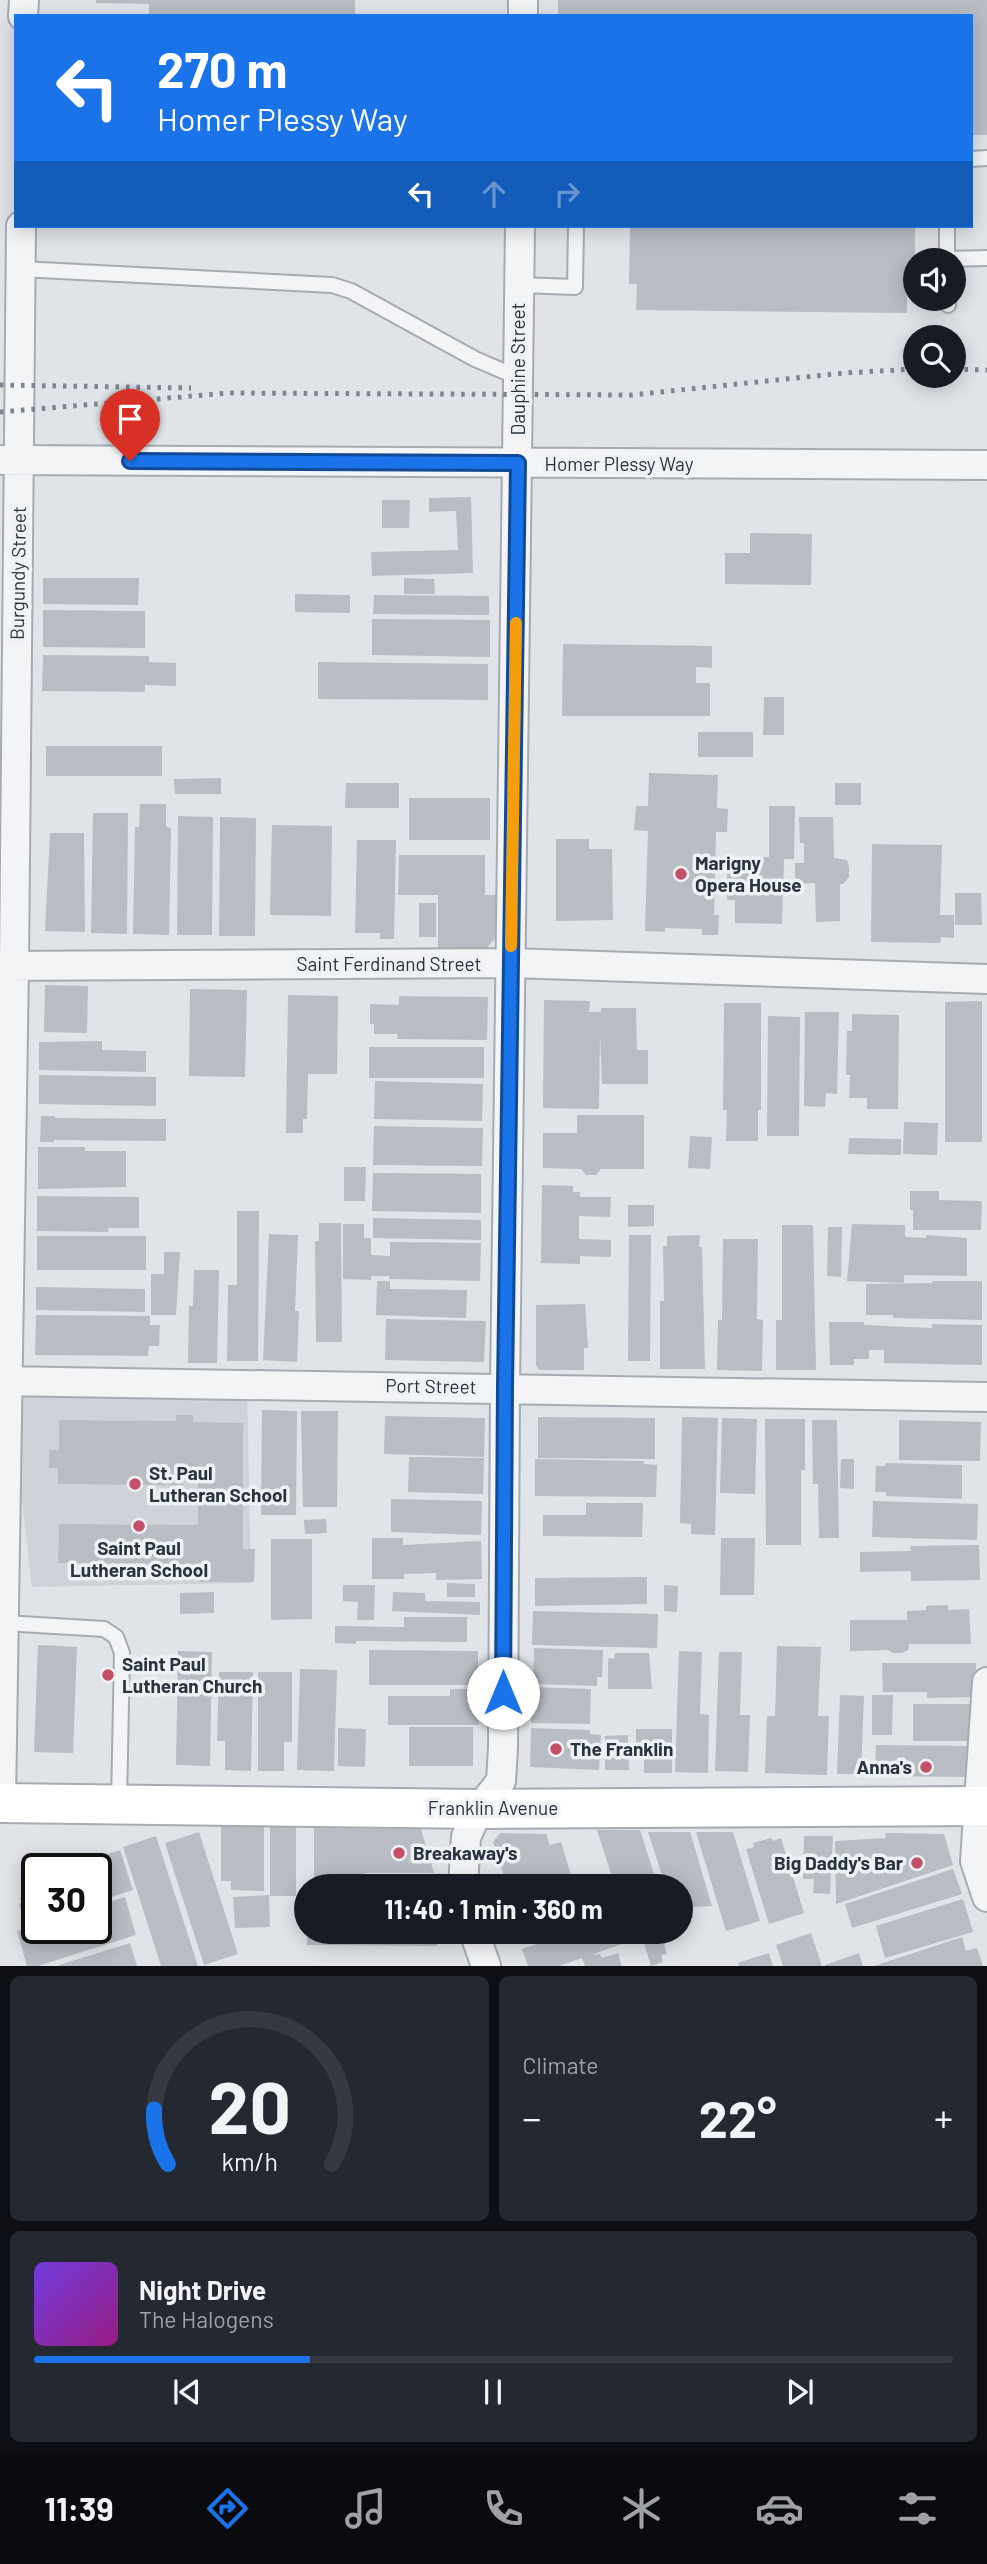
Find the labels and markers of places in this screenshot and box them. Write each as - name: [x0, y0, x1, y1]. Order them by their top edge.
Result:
- pin: [100, 389, 160, 461]
- place label: Marigny Opera House: [695, 851, 802, 896]
- marker: Marigny Opera House: [673, 866, 689, 882]
- place label: St. Paul Lutheran School: [149, 1461, 287, 1506]
- marker: St. Paul Lutheran School: [127, 1476, 143, 1492]
- marker: Saint Paul Lutheran School: [131, 1518, 147, 1534]
- place label: Saint Paul Lutheran School: [70, 1536, 208, 1581]
- place label: Saint Paul Lutheran Church: [122, 1652, 262, 1697]
- marker: Saint Paul Lutheran Church: [100, 1667, 116, 1683]
- place label: The Franklin: [570, 1737, 673, 1760]
- marker: The Franklin: [548, 1741, 564, 1757]
- place label: Anna's: [857, 1755, 912, 1778]
- marker: Anna's: [918, 1759, 934, 1775]
- place label: Breakaway's: [413, 1841, 518, 1864]
- marker: Breakaway's: [391, 1845, 407, 1861]
- place label: Big Daddy's Bar: [774, 1851, 904, 1874]
- marker: Big Daddy's Bar: [909, 1855, 925, 1871]

